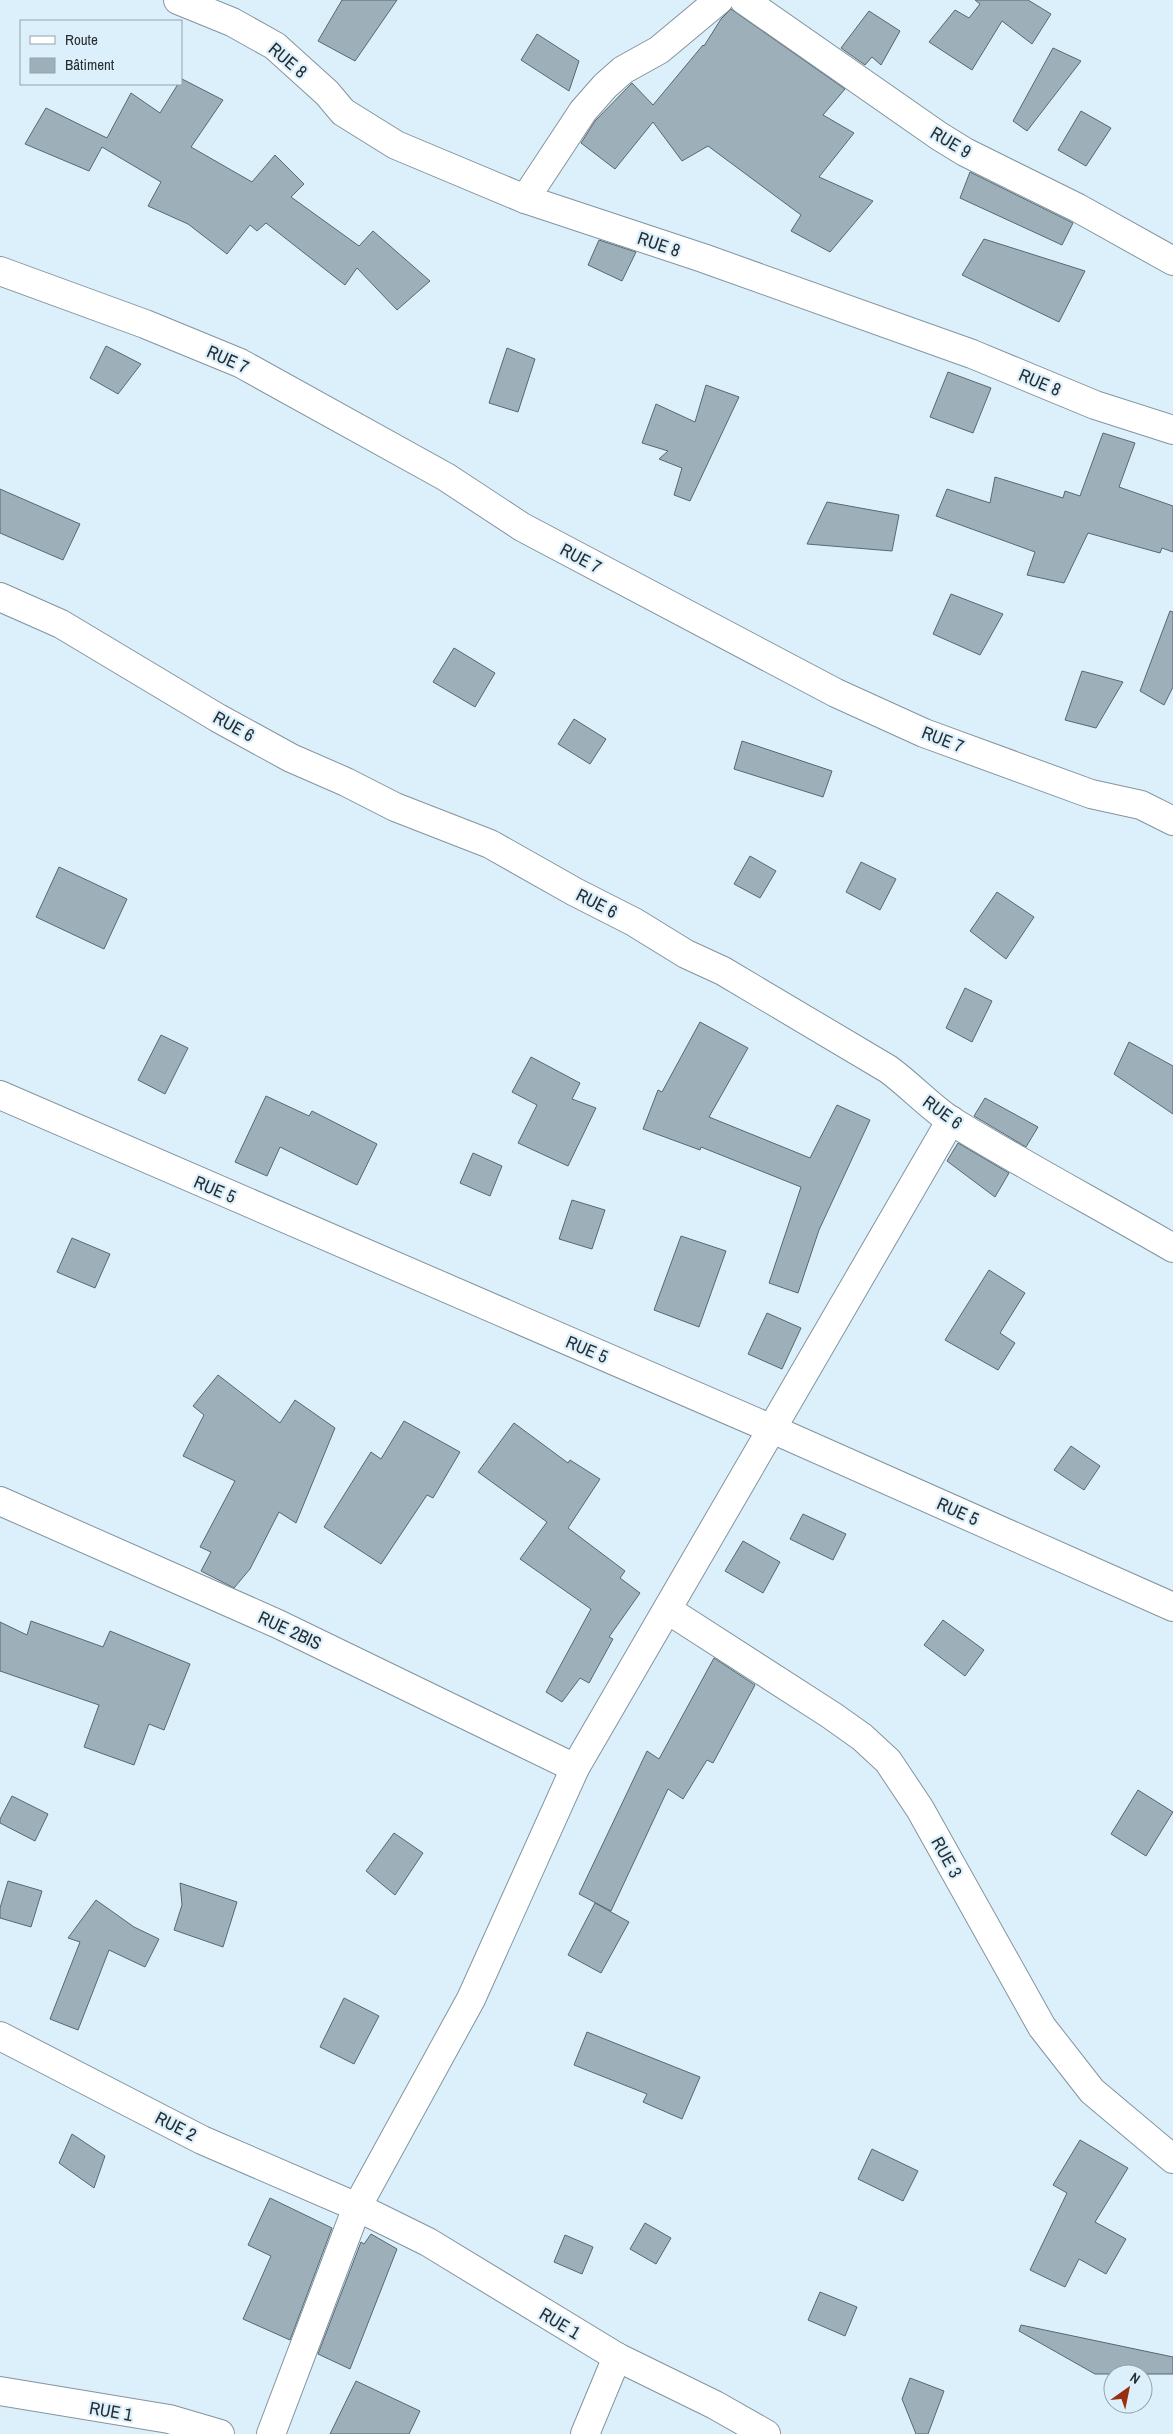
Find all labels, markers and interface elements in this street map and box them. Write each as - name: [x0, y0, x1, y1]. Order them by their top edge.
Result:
- legend: [20, 20, 182, 85]
- text: Route: [65, 29, 98, 50]
- street label: RUE 8: [263, 36, 313, 84]
- text: Bâtiment: [65, 54, 115, 75]
- street label: RUE 9: [926, 120, 976, 164]
- street label: RUE 8: [634, 225, 684, 263]
- street label: RUE 7: [203, 339, 253, 379]
- street label: RUE 8: [1015, 362, 1065, 402]
- street label: RUE 7: [556, 537, 606, 579]
- street label: RUE 6: [209, 705, 259, 747]
- street label: RUE 7: [918, 720, 968, 758]
- street label: RUE 6: [572, 882, 622, 924]
- street label: RUE 6: [918, 1089, 968, 1135]
- street label: RUE 5: [190, 1169, 240, 1209]
- street label: RUE 5: [562, 1329, 612, 1369]
- street label: RUE 5: [933, 1491, 983, 1531]
- street label: RUE 2BIS: [254, 1604, 326, 1656]
- street label: RUE 3: [926, 1832, 968, 1882]
- street label: RUE 2: [151, 2105, 201, 2147]
- street label: RUE 1: [535, 2301, 586, 2345]
- north arrow: [1103, 2364, 1153, 2414]
- text: N: [1127, 2368, 1143, 2388]
- street label: RUE 1: [87, 2395, 135, 2427]

